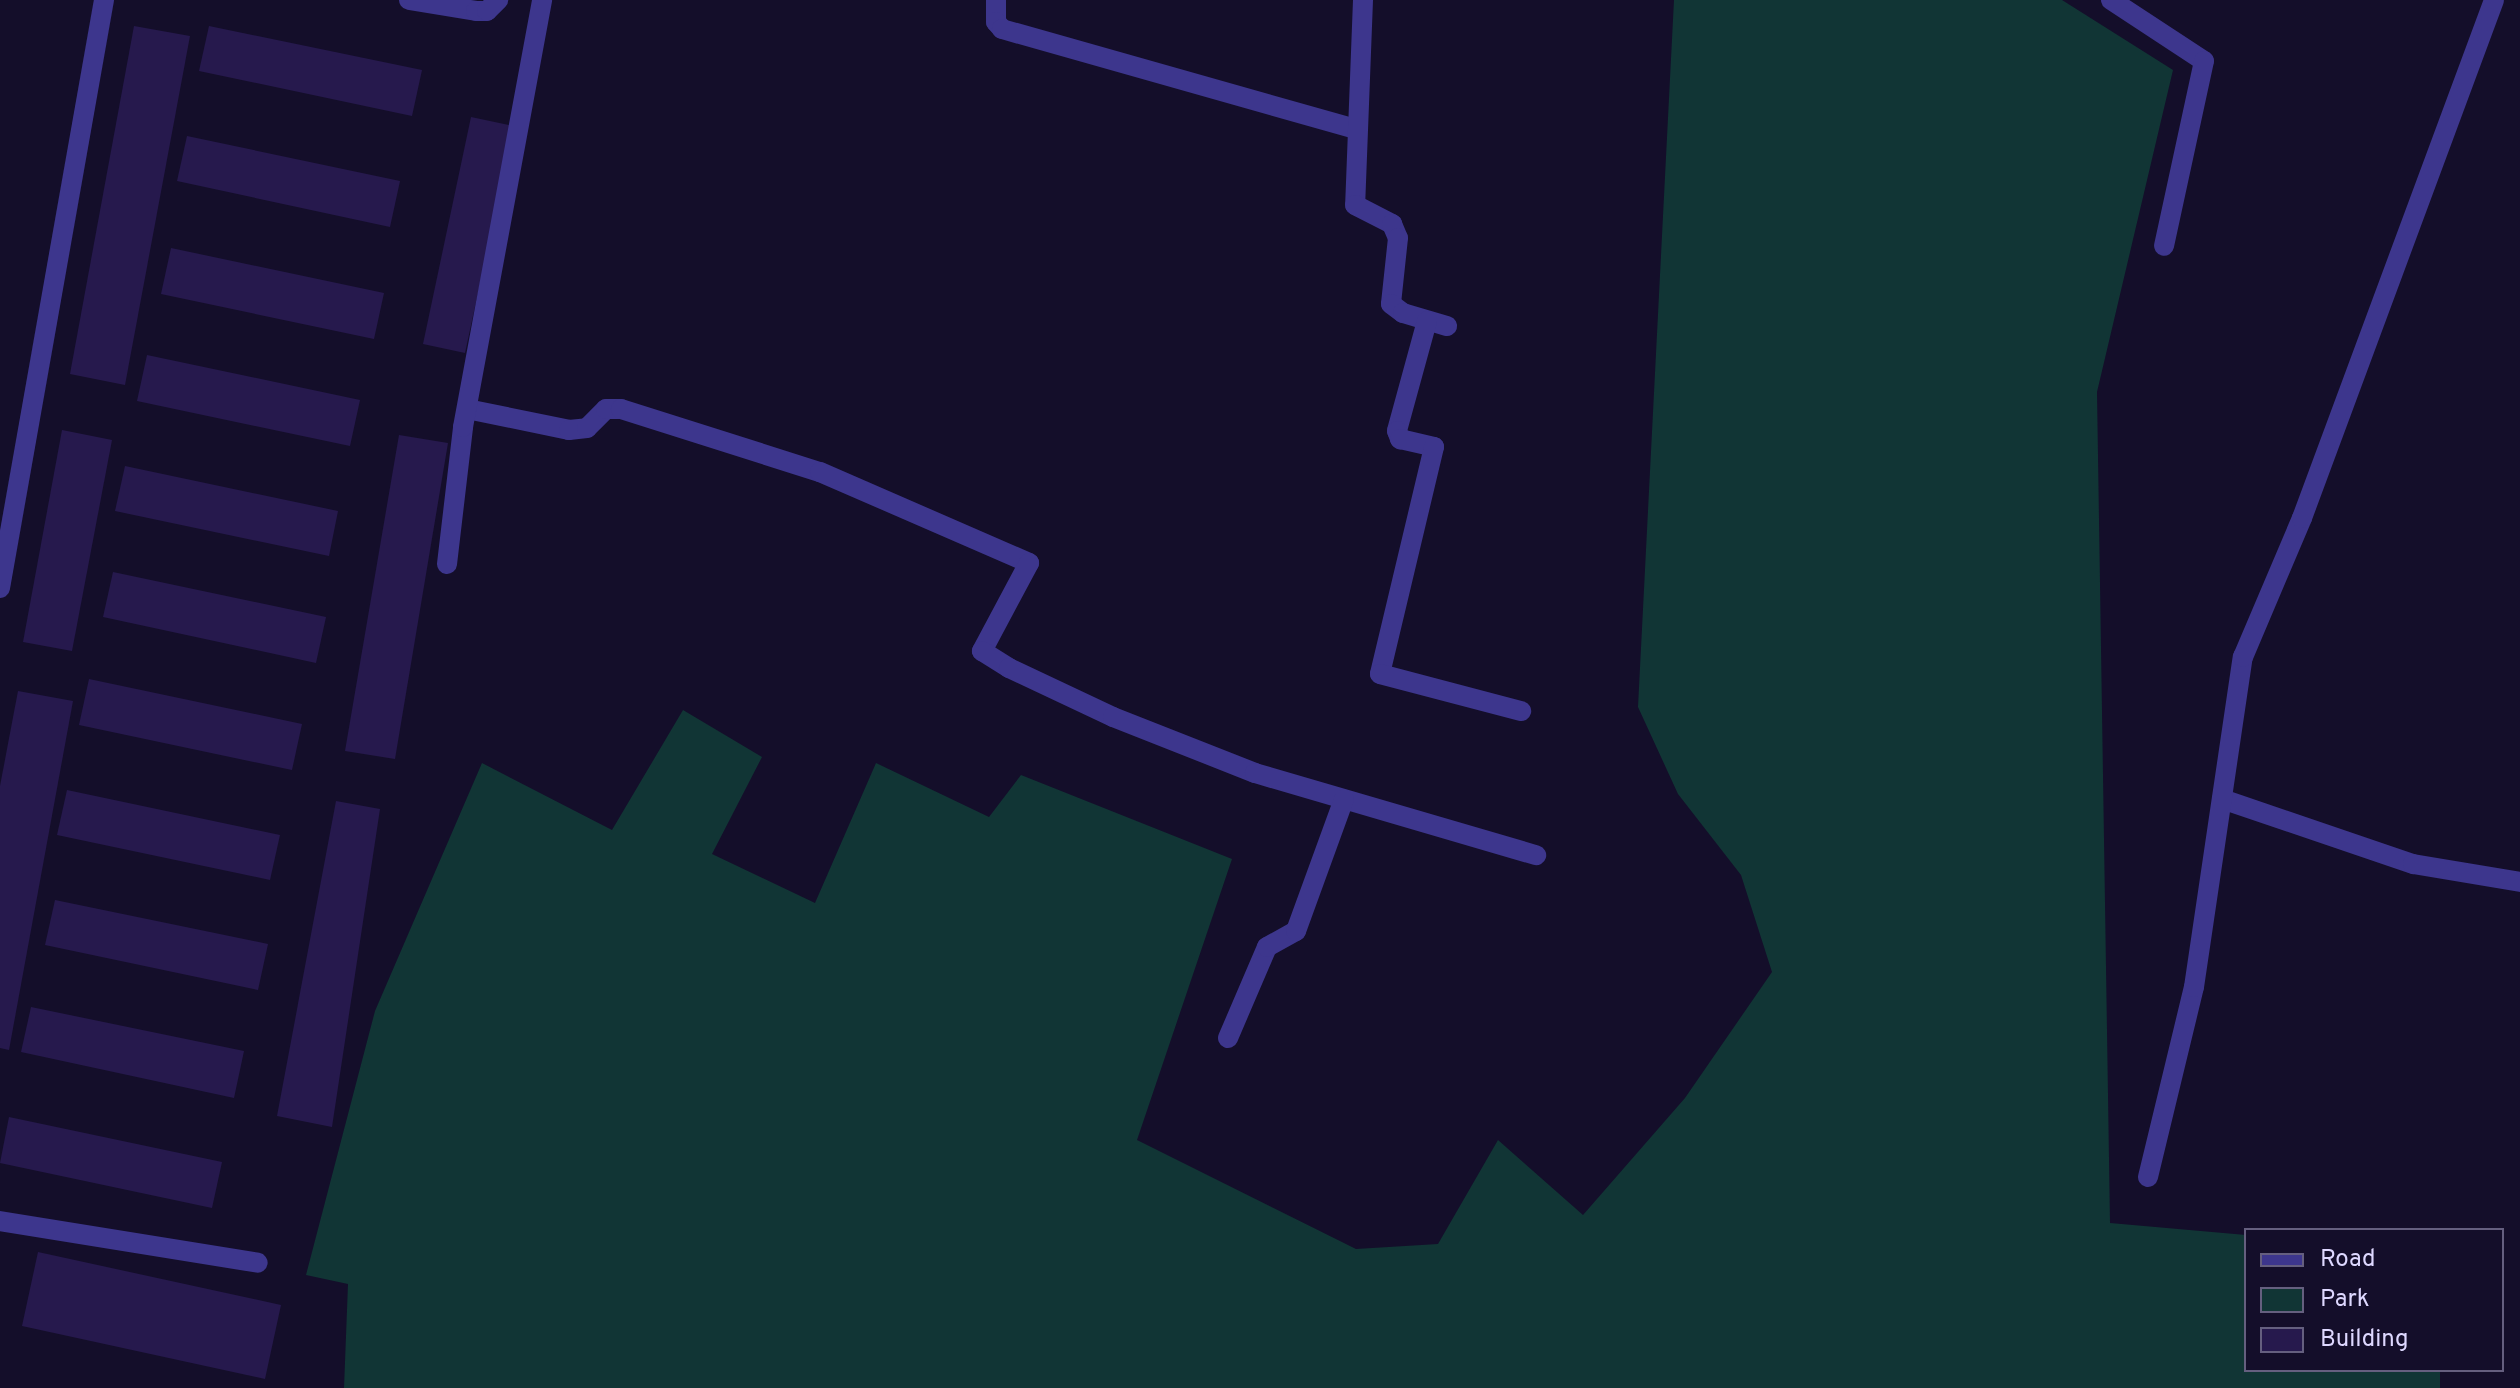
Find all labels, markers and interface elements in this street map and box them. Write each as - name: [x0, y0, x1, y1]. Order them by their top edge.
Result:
- legend: [2244, 1228, 2504, 1372]
- text: Road: [2320, 1245, 2376, 1275]
- text: Park: [2320, 1285, 2370, 1315]
- text: Building: [2320, 1325, 2409, 1355]

